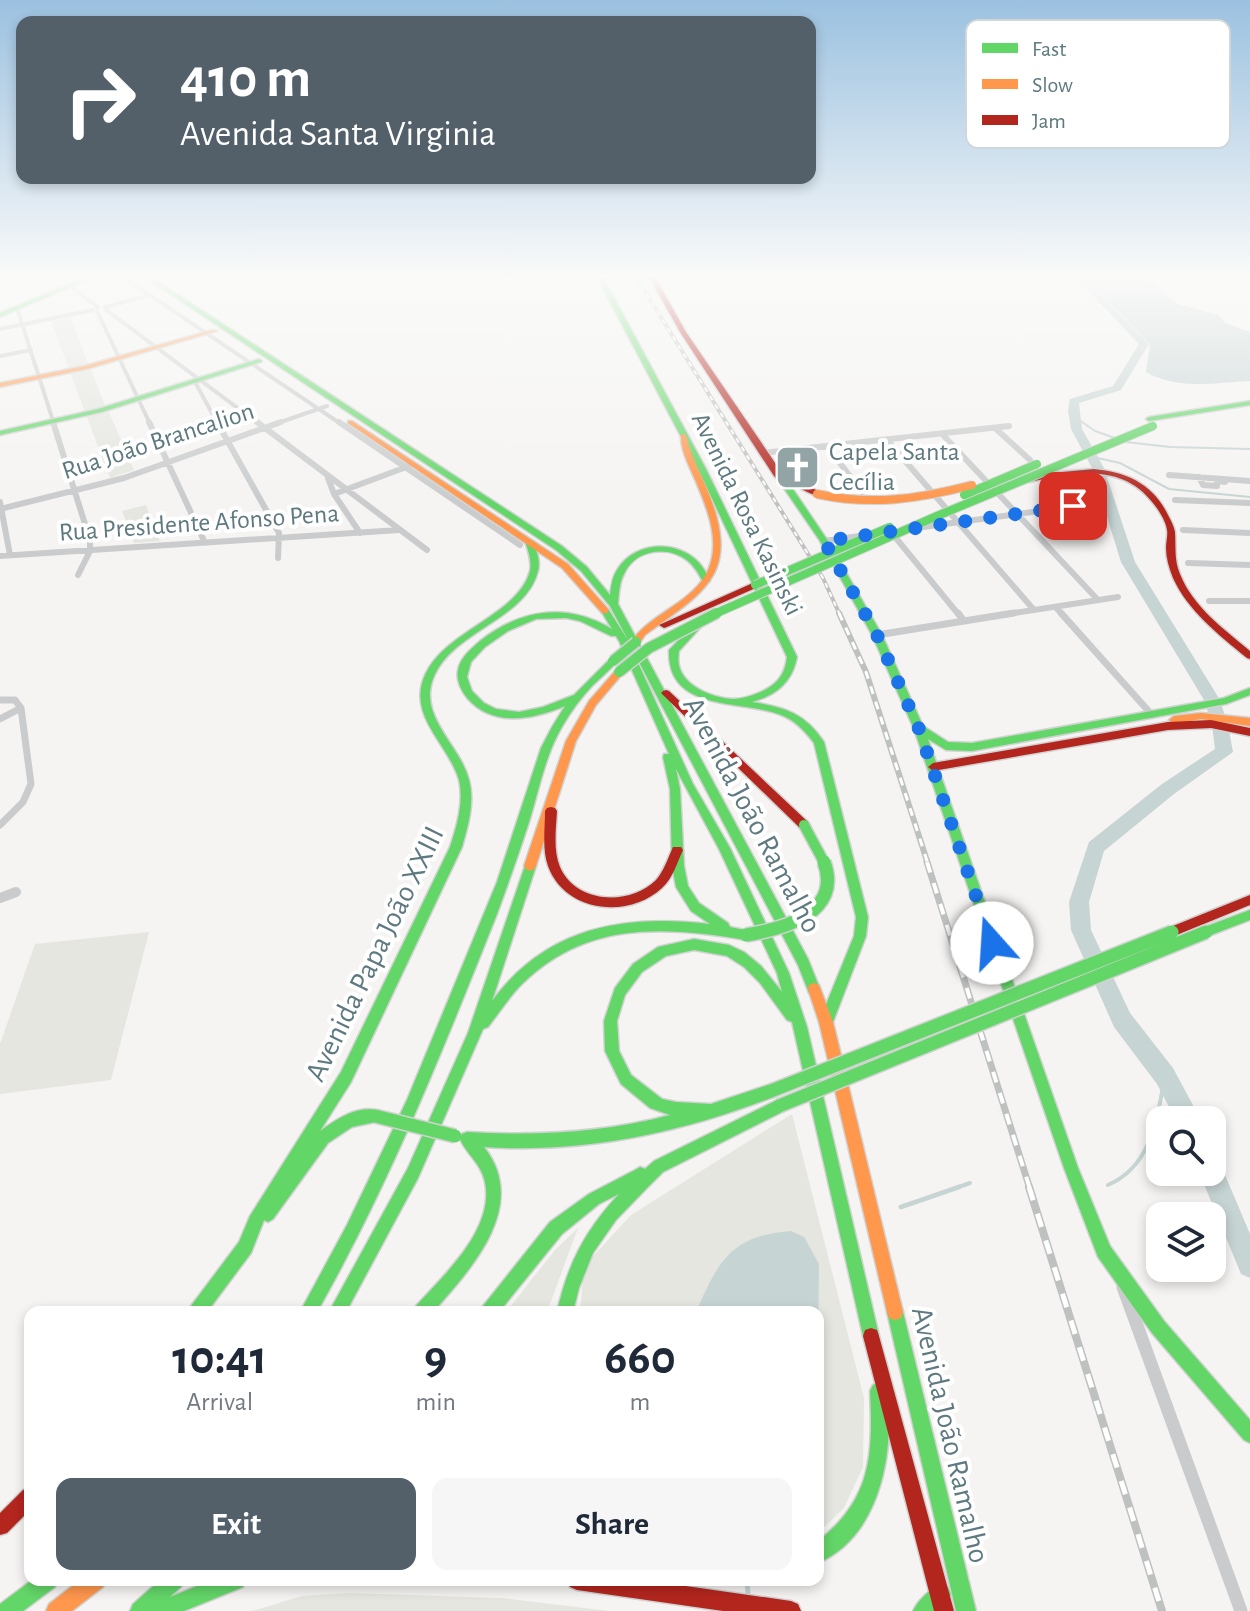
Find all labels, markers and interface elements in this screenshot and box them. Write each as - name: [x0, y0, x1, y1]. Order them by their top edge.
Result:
- legend: [966, 20, 1230, 148]
- text: Fast: [1032, 38, 1066, 60]
- icon: right: [48, 48, 152, 152]
- text: 410 m: [180, 51, 311, 107]
- text: Slow: [1032, 74, 1073, 96]
- text: Jam: [1032, 110, 1066, 132]
- text: Avenida Santa Virginia: [180, 116, 496, 152]
- street label: Rua João Brancalion: [59, 398, 257, 484]
- street label: Avenida Rosa Kasinski: [687, 409, 807, 619]
- place label: Capela Santa Cecília: [829, 439, 960, 495]
- church icon: Capela Santa Cecília: [774, 443, 822, 491]
- pin: [1039, 472, 1107, 540]
- icon: arrive: [1051, 484, 1095, 528]
- street label: Rua Presidente Afonso Pena: [58, 500, 340, 546]
- street label: Avenida João Ramalho: [677, 692, 827, 938]
- street label: Avenida Papa João XXIII: [300, 822, 450, 1086]
- position arrow: [950, 901, 1034, 985]
- map controls: [1146, 1106, 1226, 1282]
- button: search: [1146, 1106, 1226, 1186]
- button: layers: [1146, 1202, 1226, 1282]
- street label: Avenida João Ramalho: [906, 1304, 994, 1566]
- text: 10:41: [172, 1335, 267, 1383]
- text: 9: [424, 1335, 447, 1383]
- text: 660: [604, 1335, 676, 1383]
- text: Arrival: [186, 1389, 253, 1415]
- text: min: [415, 1389, 456, 1415]
- text: m: [630, 1389, 650, 1415]
- button: Exit: [56, 1478, 416, 1570]
- button: Share: [432, 1478, 792, 1570]

